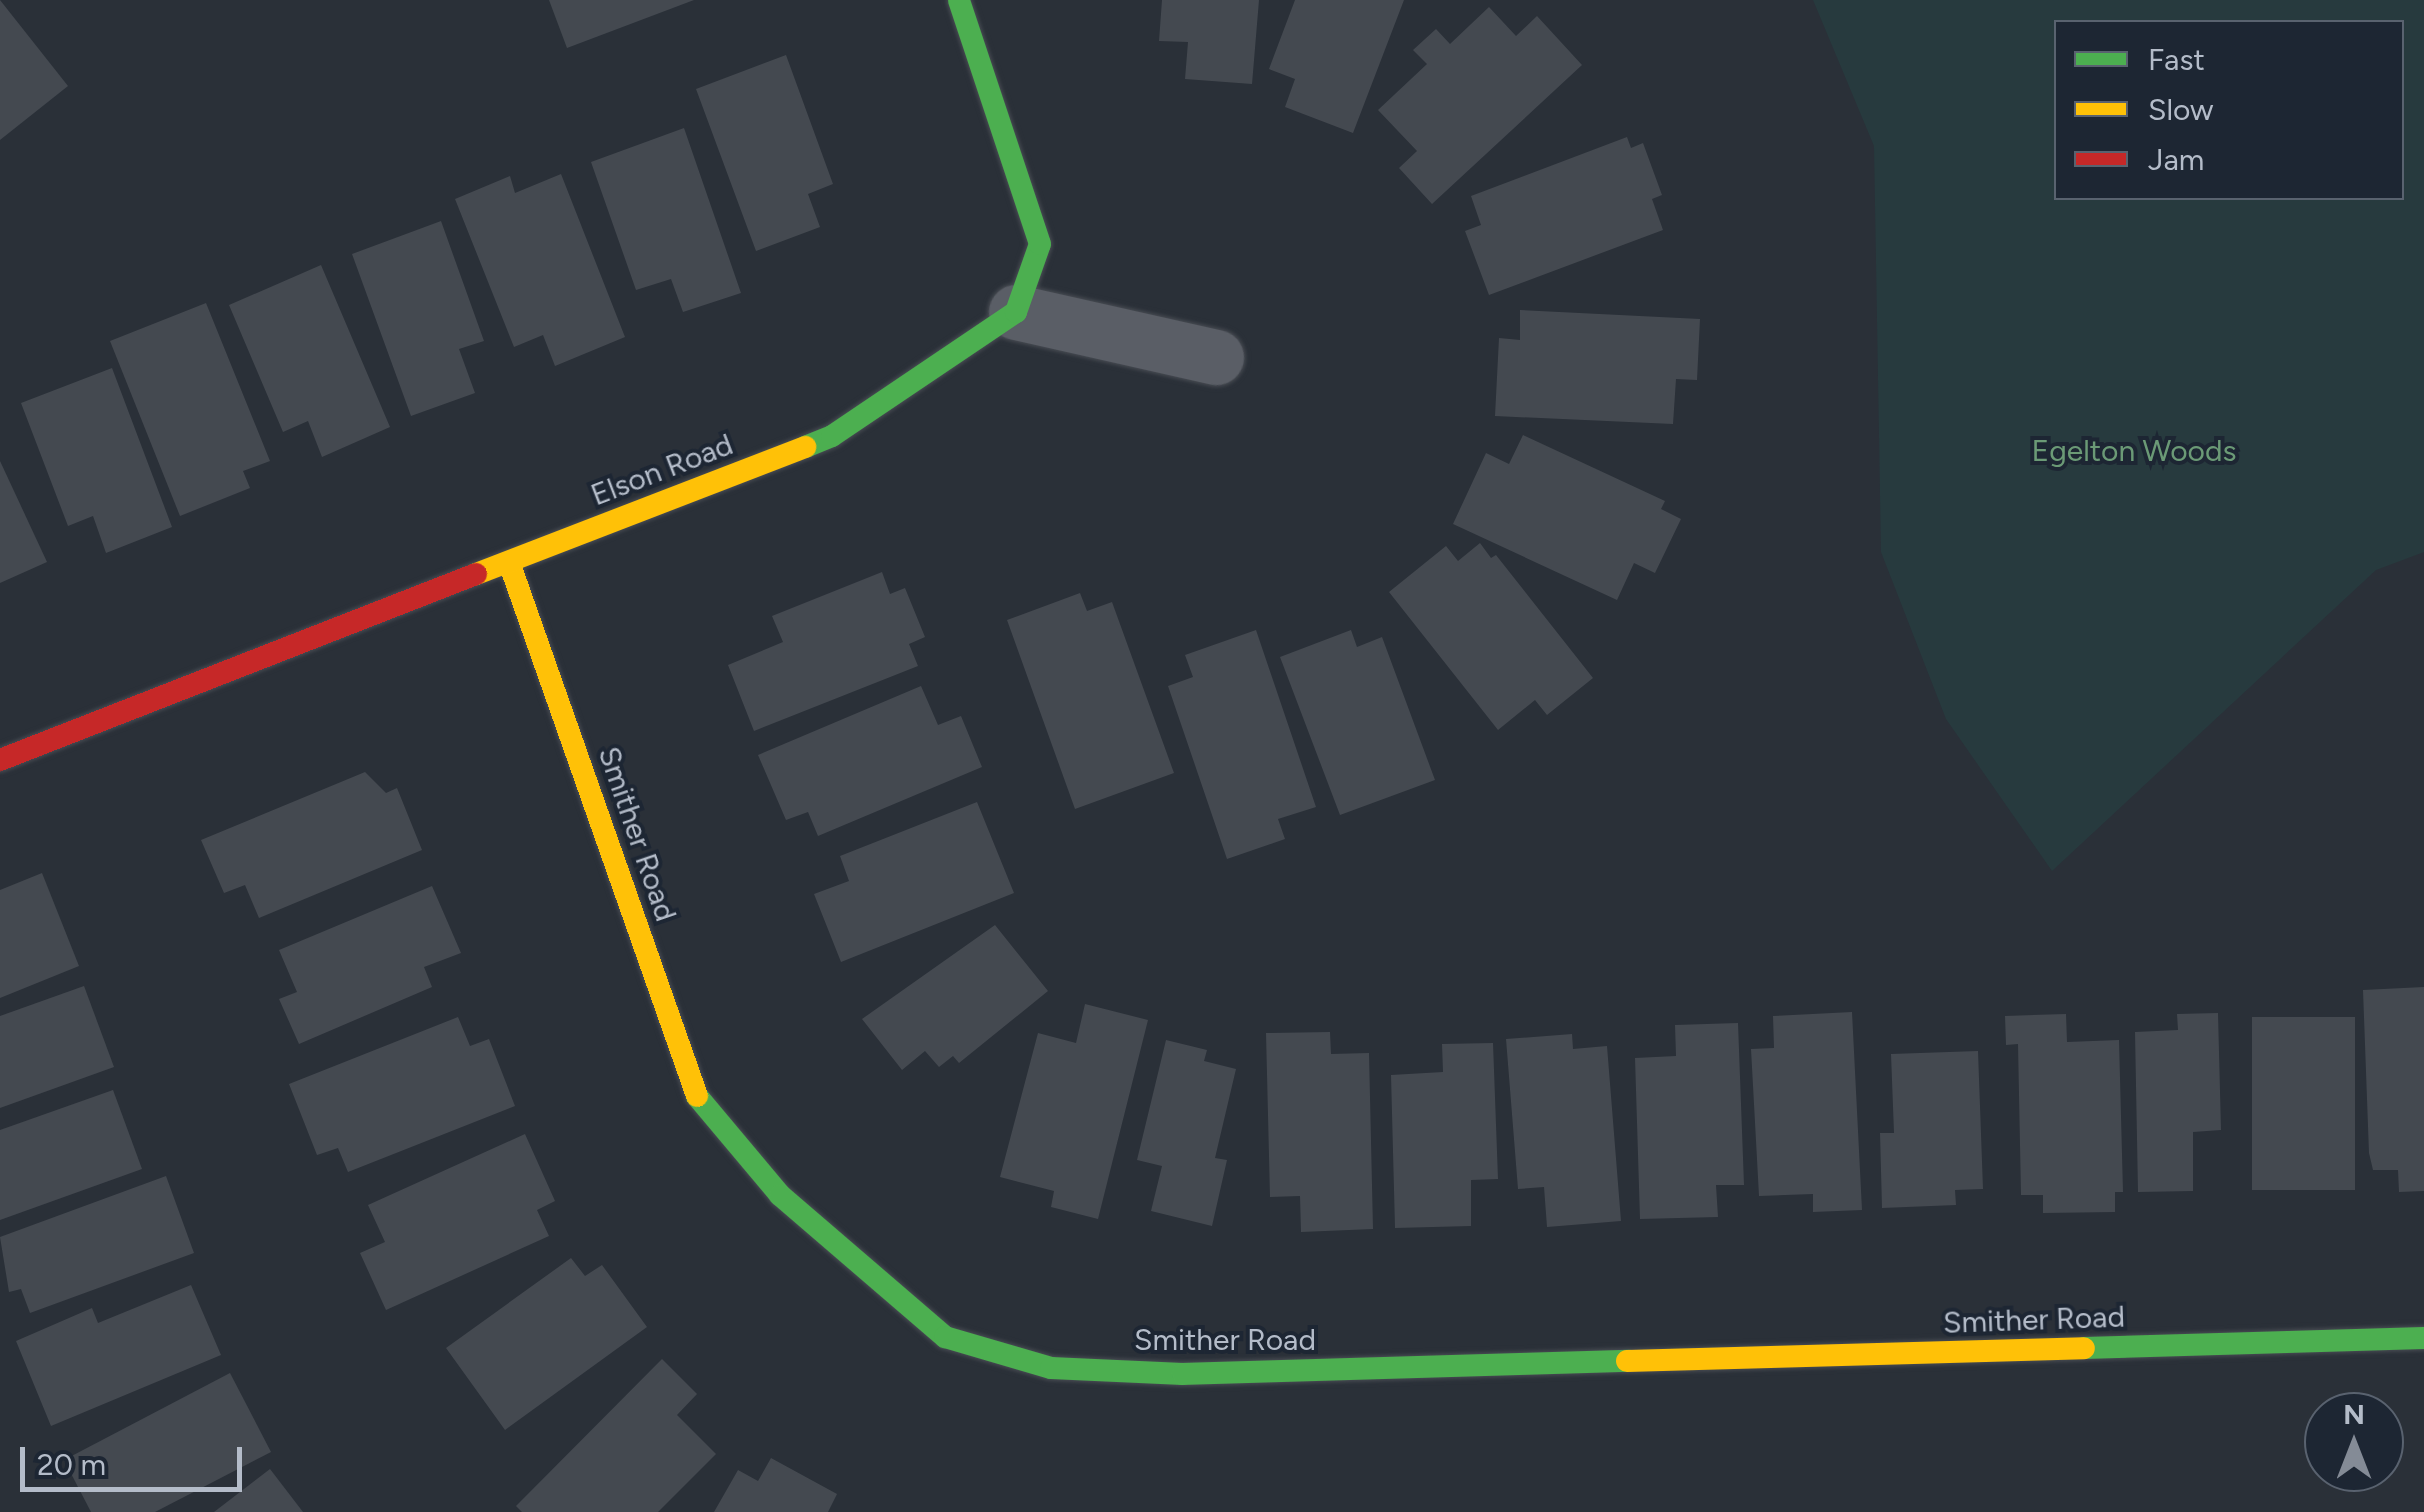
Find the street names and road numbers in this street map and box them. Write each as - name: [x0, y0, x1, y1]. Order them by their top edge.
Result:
- street label: Elson Road: [586, 427, 738, 513]
- street label: Smither Road: [590, 742, 684, 926]
- street label: Smither Road: [1942, 1299, 2126, 1341]
- street label: Smither Road: [1134, 1322, 1316, 1358]

